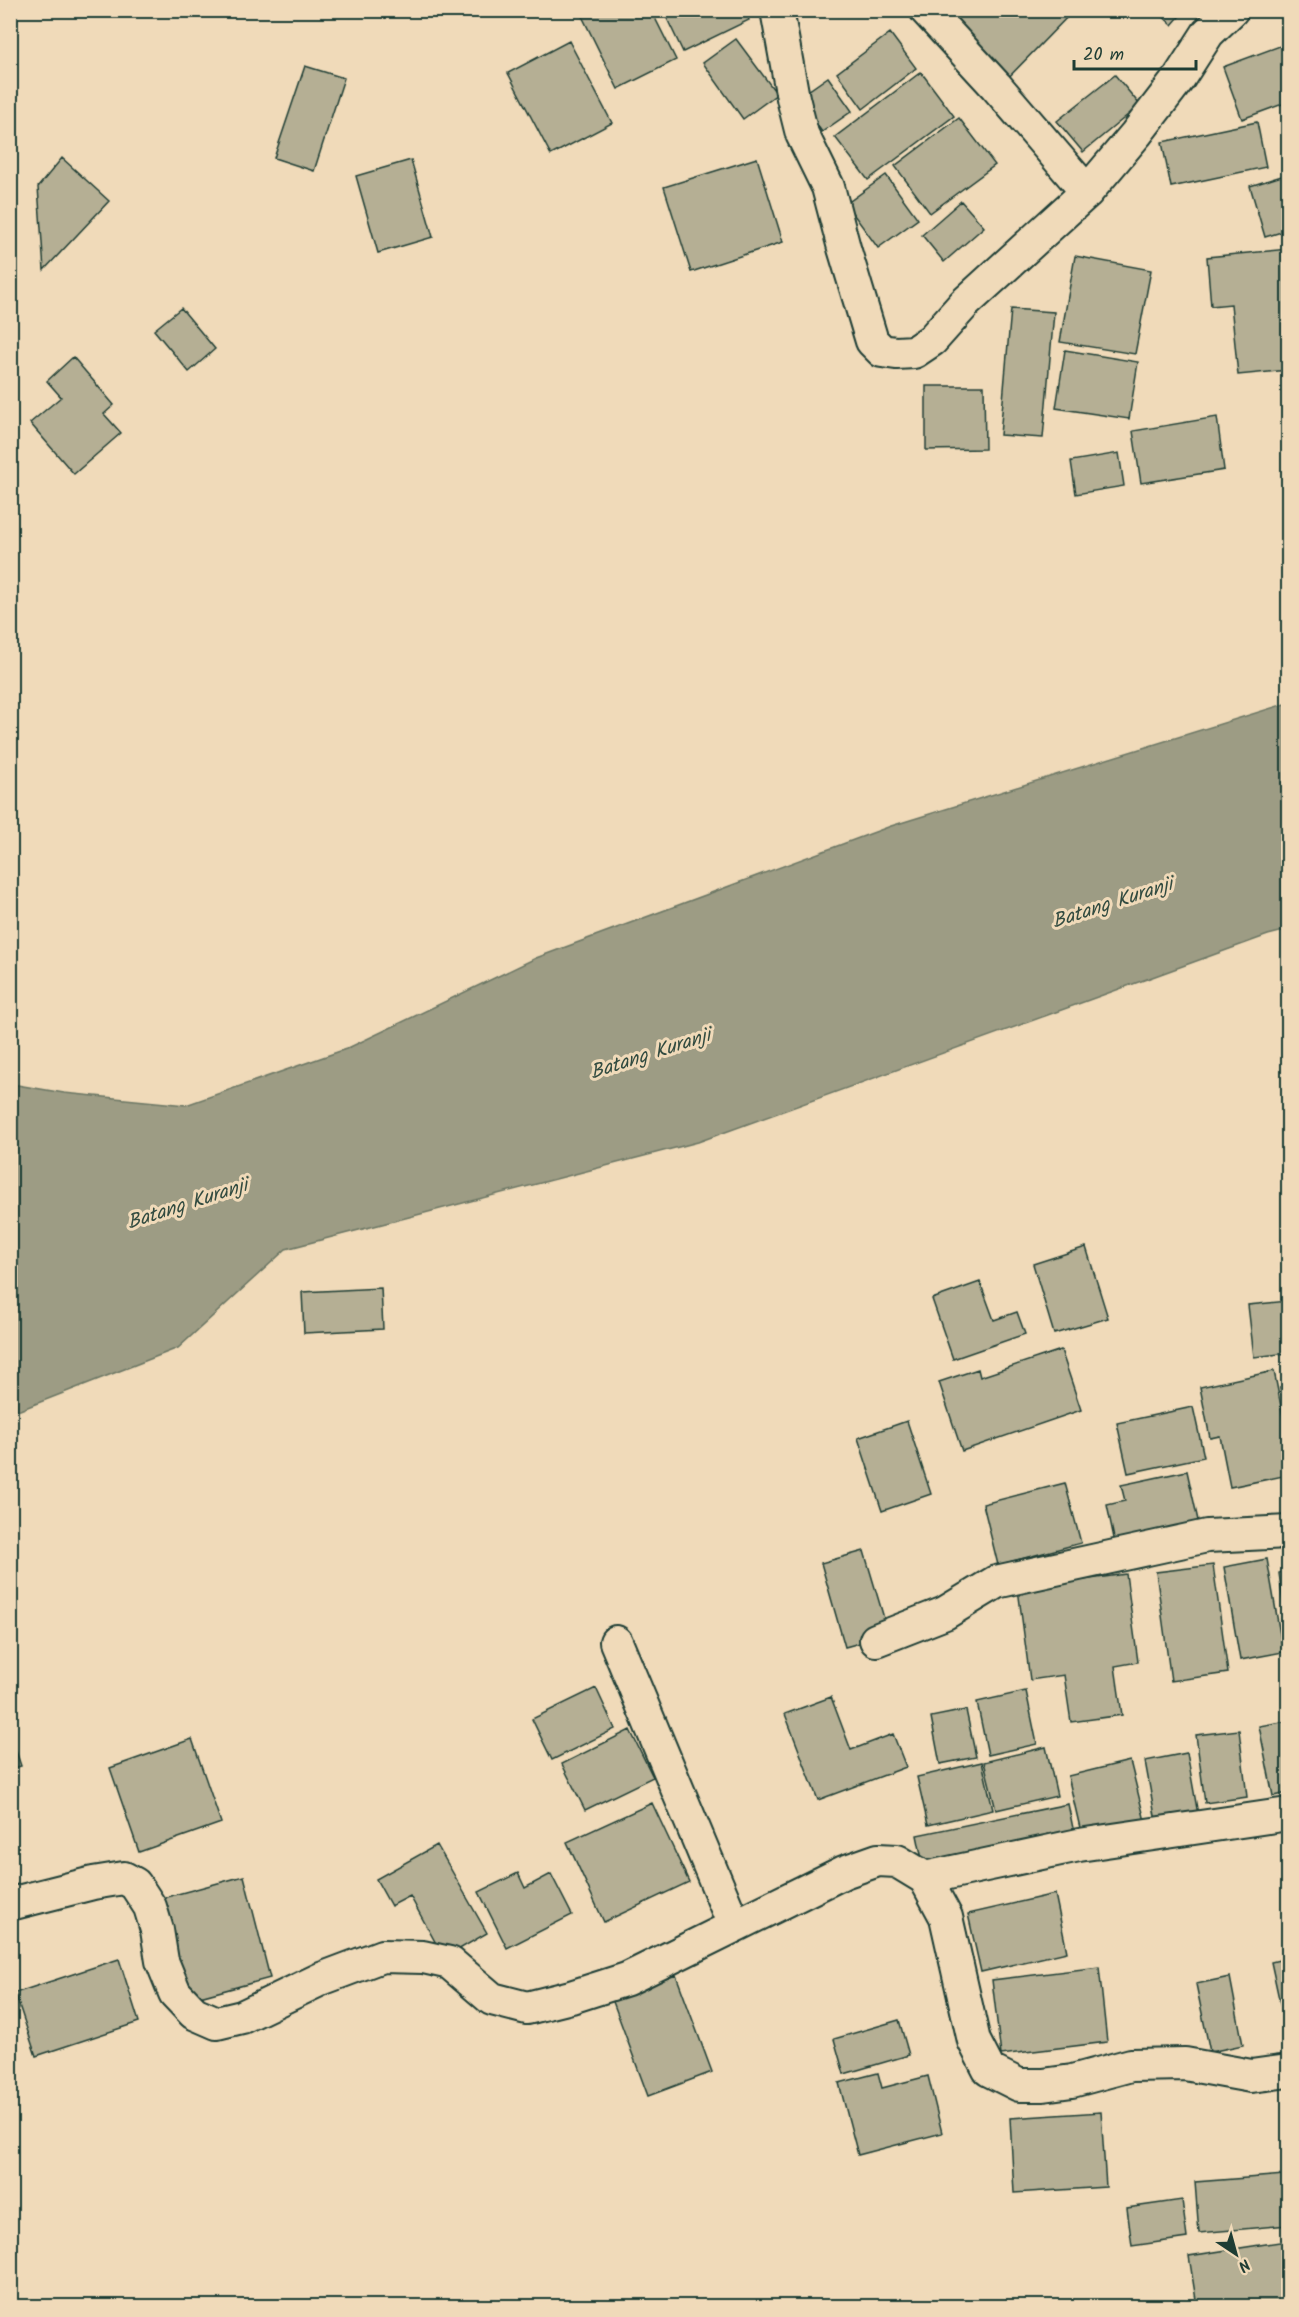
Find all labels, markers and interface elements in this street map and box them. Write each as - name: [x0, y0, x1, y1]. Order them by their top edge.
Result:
- scale bar: [1074, 33, 1196, 71]
- text: 20 m: [1083, 41, 1124, 70]
- water label: Batang Kuranji: [1048, 868, 1181, 938]
- water label: Batang Kuranji: [586, 1019, 719, 1089]
- water label: Batang Kuranji: [123, 1169, 256, 1239]
- north arrow: [1206, 2224, 1266, 2284]
- text: N: [1232, 2252, 1255, 2278]

